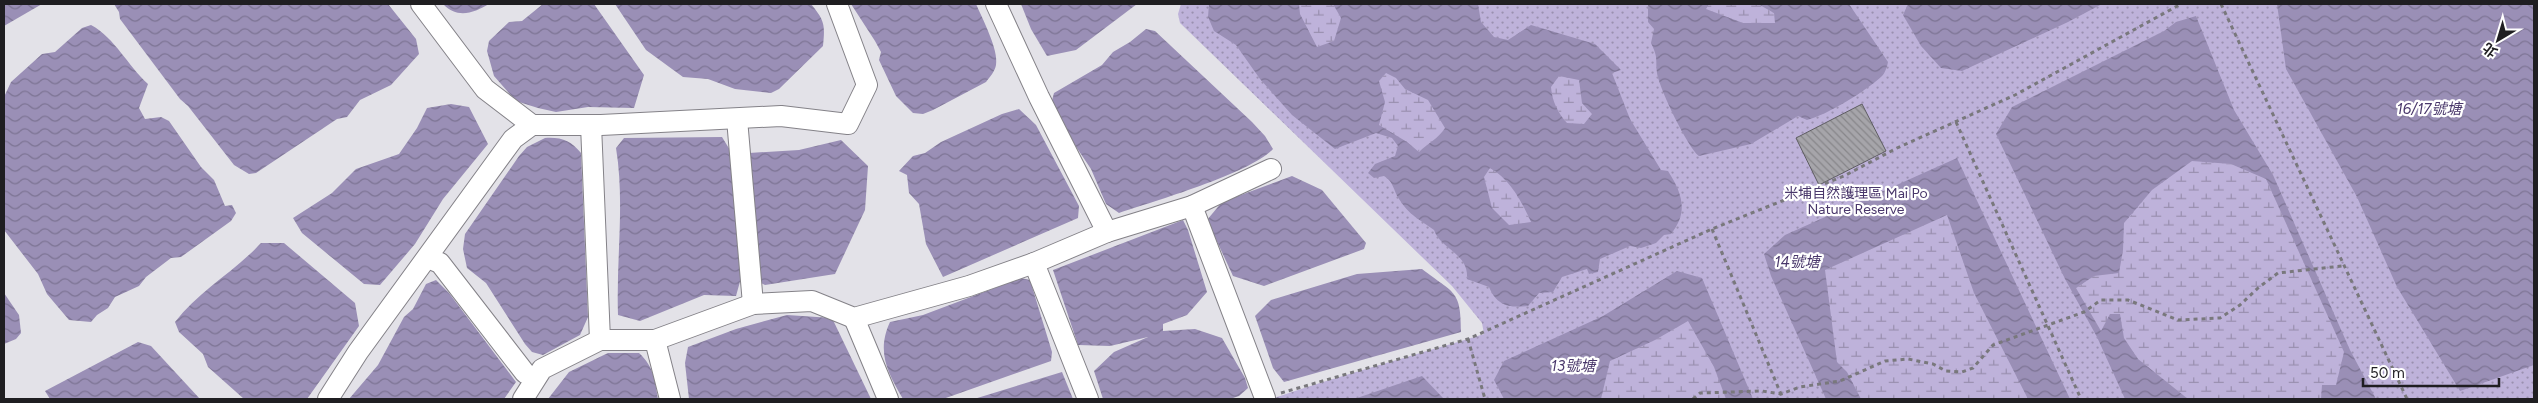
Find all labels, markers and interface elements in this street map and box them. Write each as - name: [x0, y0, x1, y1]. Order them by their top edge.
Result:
- north arrow: [2473, 15, 2523, 65]
- text: 北: [2480, 39, 2501, 61]
- water label: 16/17號塘: [2397, 100, 2464, 118]
- park label: 米埔自然護理區 Mai Po Nature Reserve: [1784, 185, 1928, 218]
- water label: 14號塘: [1774, 253, 1823, 271]
- scale bar: [2363, 356, 2499, 388]
- water label: 13號塘: [1551, 357, 1598, 375]
- text: 50 m: [2370, 364, 2405, 382]

